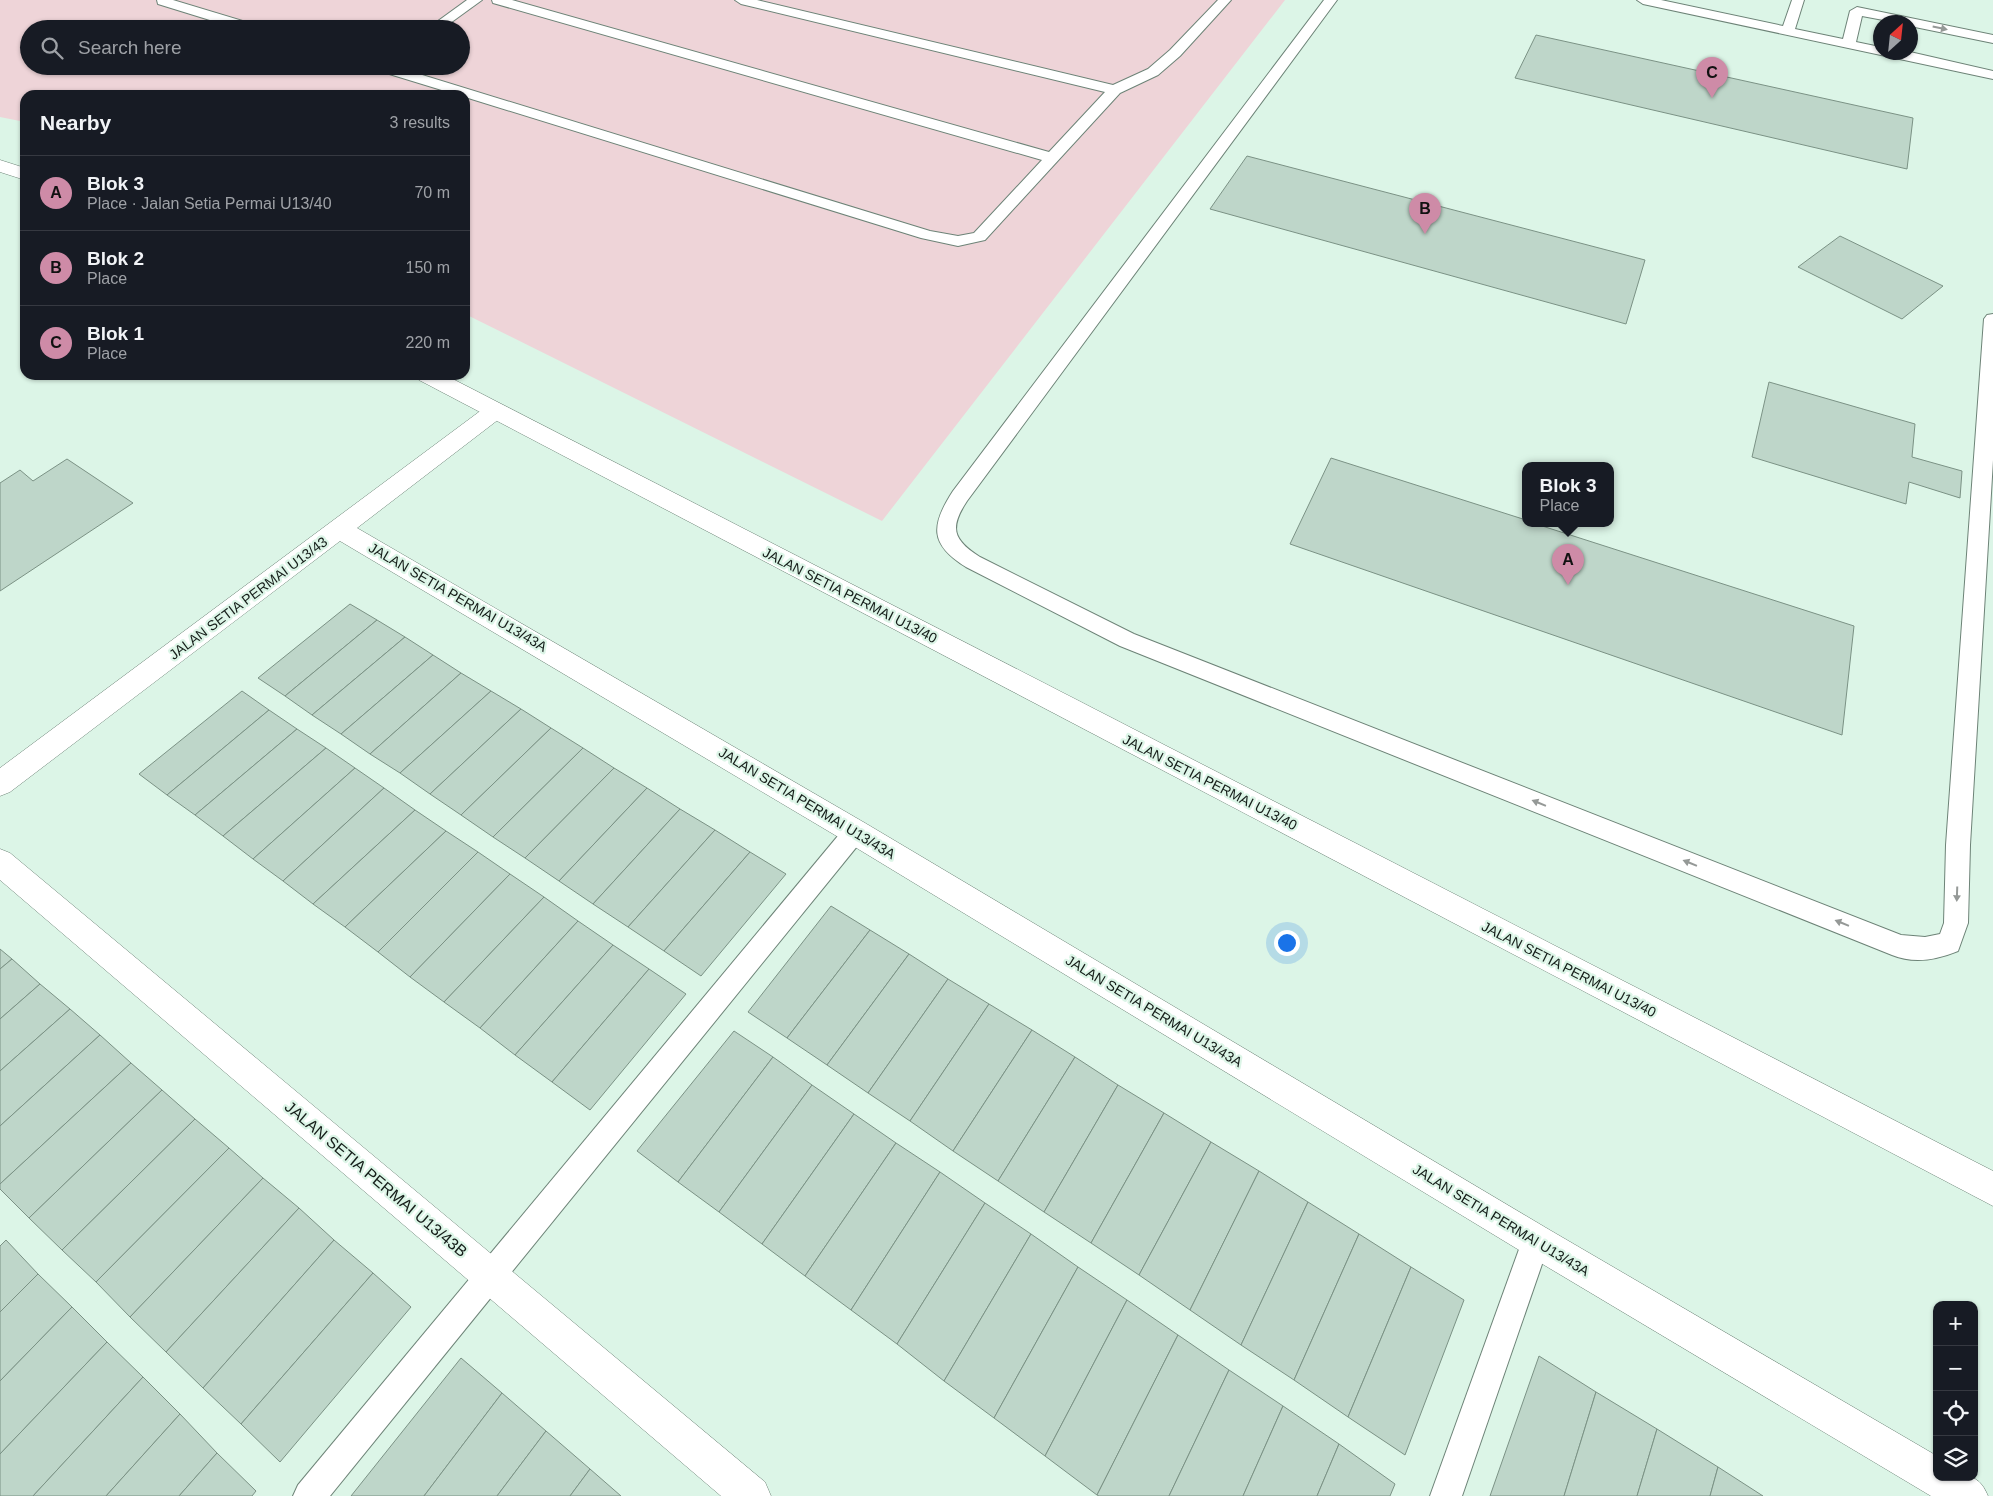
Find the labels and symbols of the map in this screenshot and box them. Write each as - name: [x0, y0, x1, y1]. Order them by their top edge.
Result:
- north arrow: [1873, 15, 1918, 60]
- one-way arrow: [1932, 24, 1947, 32]
- pin: C: [1696, 57, 1728, 98]
- pin: B: [1409, 193, 1441, 234]
- street label: JALAN SETIA PERMAI U13/43: [166, 533, 330, 663]
- street label: JALAN SETIA PERMAI U13/43A: [366, 539, 551, 655]
- street label: JALAN SETIA PERMAI U13/40: [760, 544, 940, 646]
- pin: A: [1552, 544, 1584, 585]
- street label: JALAN SETIA PERMAI U13/40: [1120, 731, 1300, 833]
- street label: JALAN SETIA PERMAI U13/43A: [716, 744, 899, 862]
- one-way arrow: [1532, 799, 1547, 807]
- one-way arrow: [1683, 859, 1698, 867]
- one-way arrow: [1953, 886, 1961, 902]
- street label: JALAN SETIA PERMAI U13/40: [1479, 918, 1659, 1020]
- one-way arrow: [1834, 919, 1849, 926]
- your location: [1274, 930, 1300, 956]
- street label: JALAN SETIA PERMAI U13/43A: [1063, 952, 1246, 1070]
- street label: JALAN SETIA PERMAI U13/43B: [282, 1098, 470, 1260]
- street label: JALAN SETIA PERMAI U13/43A: [1410, 1161, 1593, 1279]

